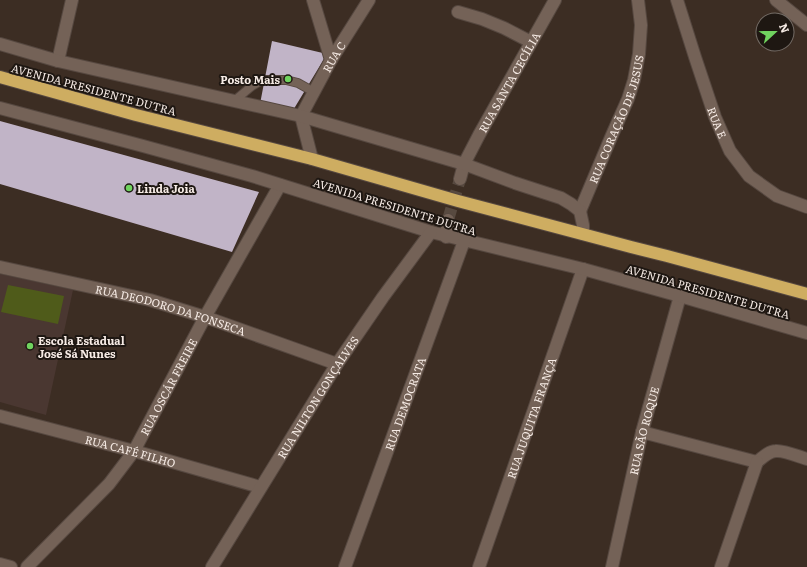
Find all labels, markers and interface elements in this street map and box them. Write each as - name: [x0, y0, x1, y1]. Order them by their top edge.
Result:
- north arrow: [755, 12, 795, 52]
- text: N: [776, 21, 794, 35]
- street label: RUA SANTA CECÍLIA: [474, 29, 544, 135]
- street label: RUA C: [318, 38, 349, 75]
- street label: RUA CORAÇÃO DE JESUS: [585, 54, 647, 186]
- street label: AVENIDA PRESIDENTE DUTRA: [10, 59, 178, 119]
- place label: Posto Mais: [220, 71, 281, 87]
- marker: Posto Mais: [283, 74, 293, 84]
- street label: RUA E: [704, 105, 731, 141]
- street label: AVENIDA PRESIDENTE DUTRA: [311, 174, 479, 238]
- place label: Linda Joia: [137, 180, 195, 196]
- marker: Linda Joia: [124, 183, 134, 193]
- street label: AVENIDA PRESIDENTE DUTRA: [624, 260, 792, 322]
- street label: RUA DEODORO DA FONSECA: [94, 280, 248, 339]
- place label: Escola Estadual José Sá Nunes: [38, 332, 125, 361]
- street label: RUA NILTON GONÇALVES: [273, 333, 362, 461]
- street label: RUA OSCÁR FREIRE: [136, 335, 200, 438]
- marker: Escola Estadual José Sá Nunes: [25, 341, 35, 351]
- street label: RUA DEMOCRATA: [380, 355, 429, 452]
- street label: RUA JUQUITA FRANÇA: [503, 355, 560, 481]
- street label: RUA SÃO ROQUE: [625, 384, 662, 476]
- street label: RUA CAFÉ FILHO: [84, 431, 178, 471]

